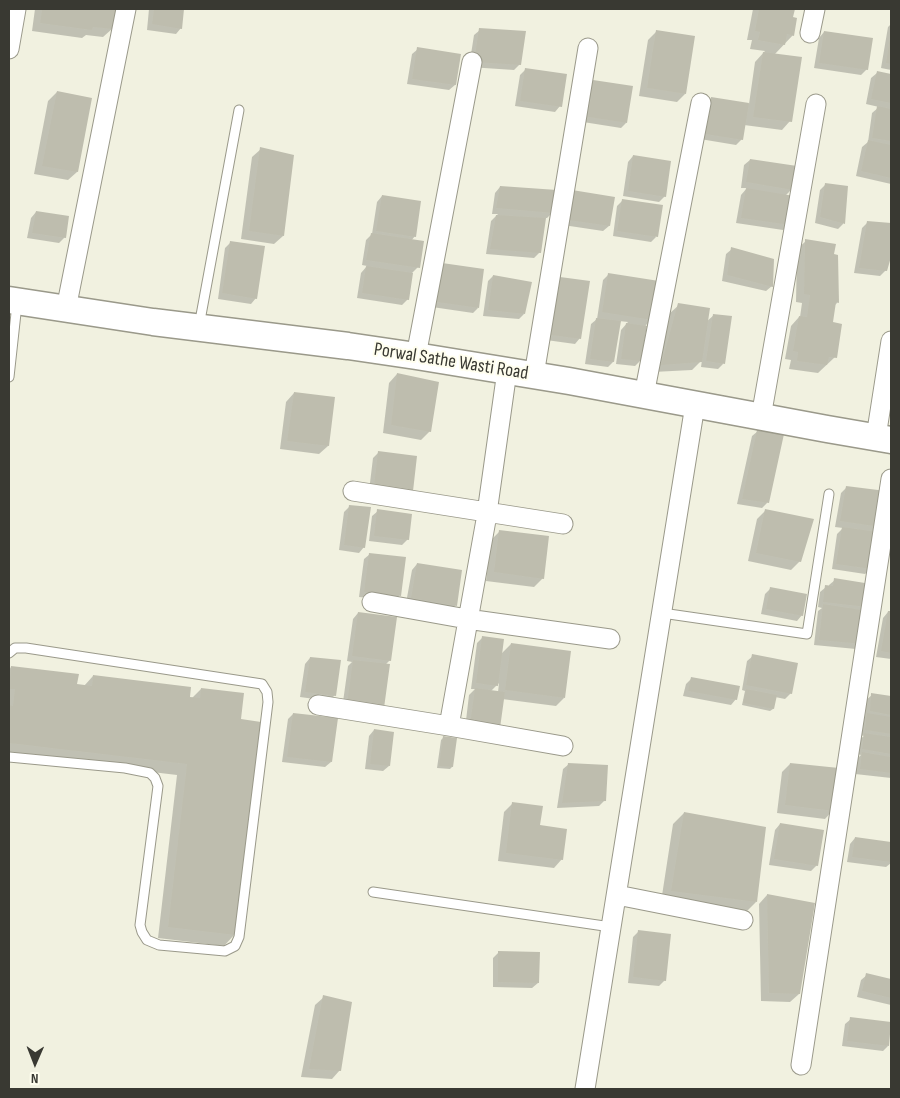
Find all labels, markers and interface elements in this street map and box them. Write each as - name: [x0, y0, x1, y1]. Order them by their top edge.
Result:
- street label: Porwal Sathe Wasti Road: [372, 339, 530, 385]
- north arrow: [10, 1038, 60, 1088]
- text: N: [31, 1070, 39, 1087]

